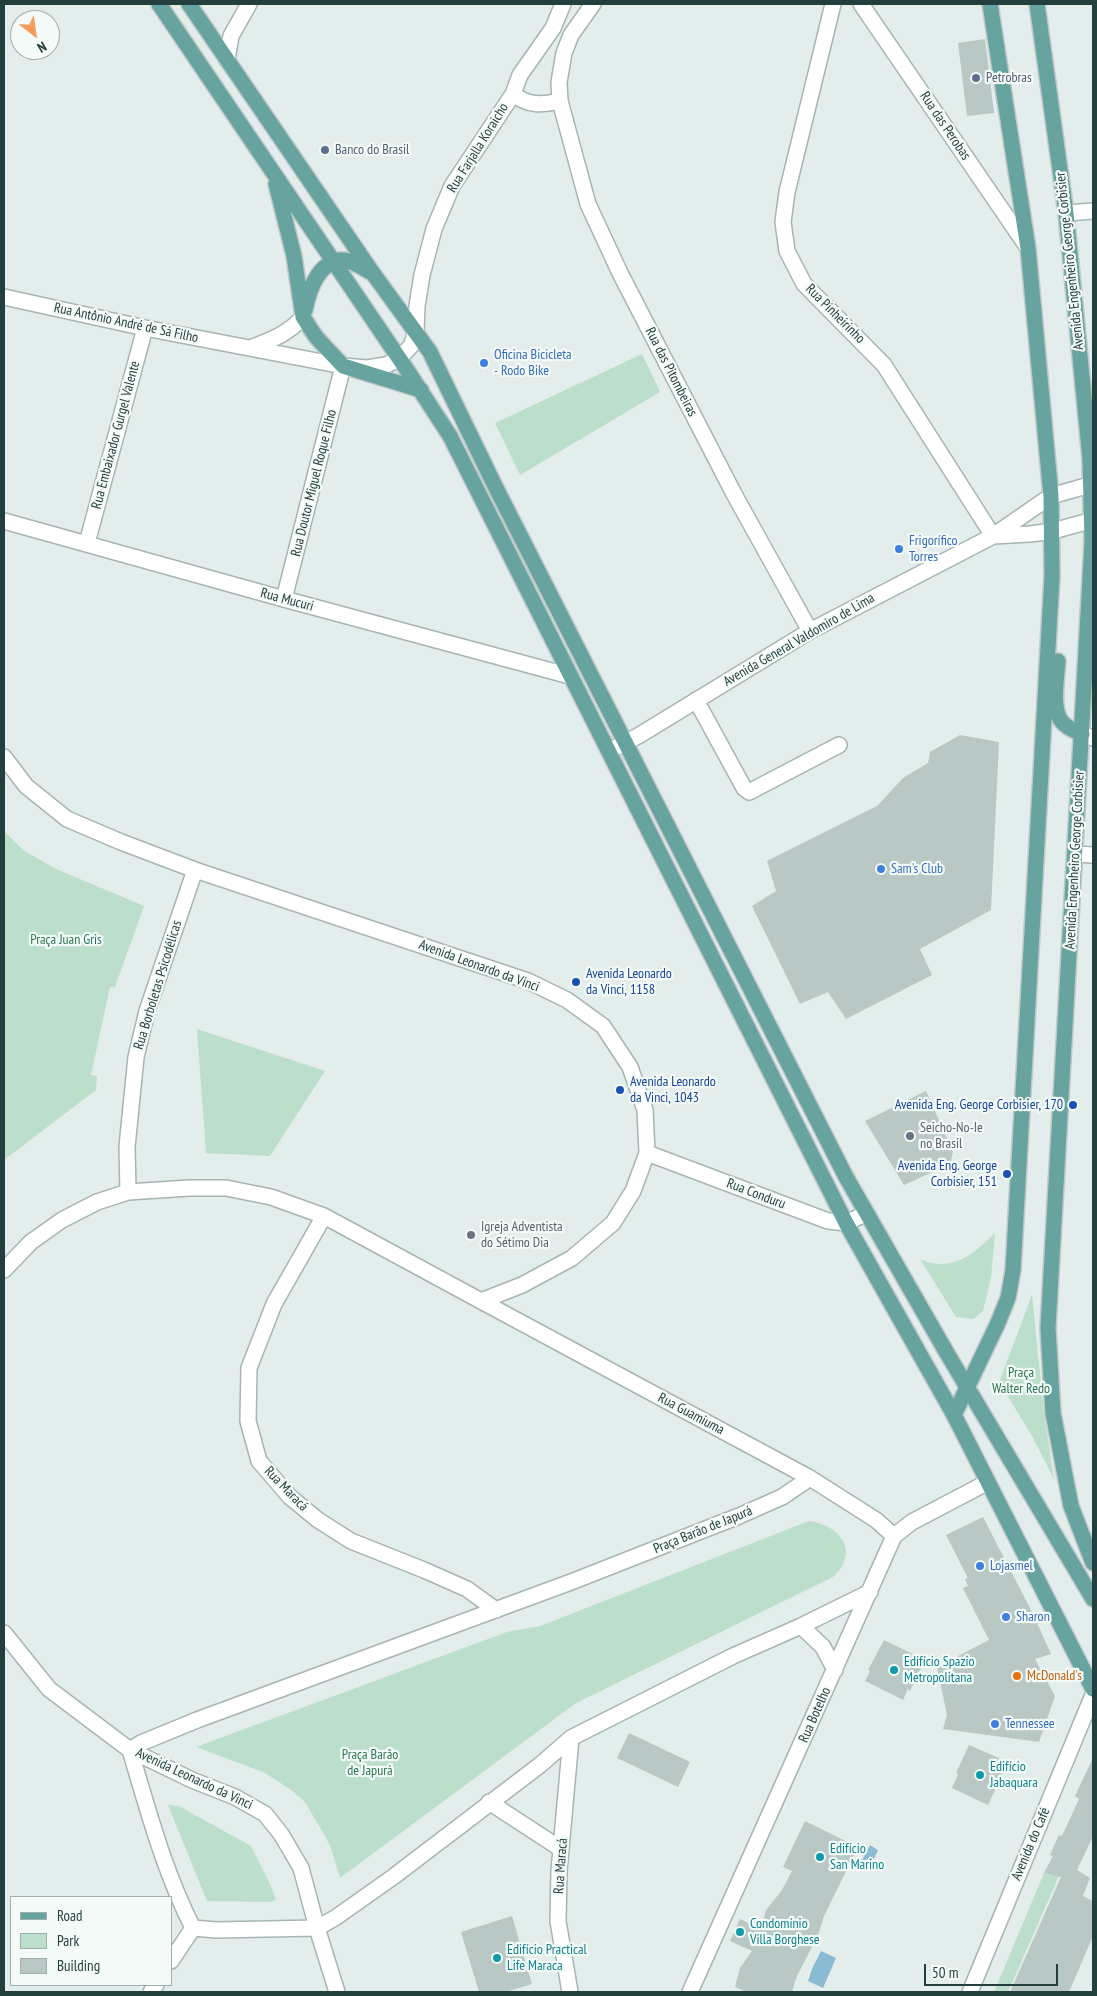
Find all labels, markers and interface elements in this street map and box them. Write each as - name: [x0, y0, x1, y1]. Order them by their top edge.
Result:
- north arrow: [10, 10, 60, 60]
- text: N: [34, 37, 50, 57]
- place label: Petrobras: [986, 70, 1032, 86]
- marker: Petrobras: [970, 72, 982, 84]
- street label: Rua das Perobas: [916, 89, 974, 163]
- street label: Rua Farjalla Koraicho: [444, 100, 512, 196]
- place label: Banco do Brasil: [335, 142, 409, 158]
- marker: Banco do Brasil: [319, 144, 331, 156]
- street label: Avenida Engenheiro George Corbisier: [1052, 171, 1088, 351]
- street label: Rua Pinheirinho: [802, 281, 868, 347]
- street label: Rua Antônio André de Sá Filho: [52, 299, 200, 347]
- street label: Rua das Pitombeiras: [641, 325, 701, 419]
- place label: Oficina Bicicleta - Rodo Bike: [494, 347, 572, 380]
- marker: Oficina Bicicleta - Rodo Bike: [478, 357, 490, 369]
- street label: Rua Embaixador Gurgel Valente: [88, 359, 144, 511]
- street label: Rua Doutor Miguel Roque Filho: [288, 408, 340, 558]
- place label: Frigorífico Torres: [909, 533, 958, 566]
- marker: Frigorífico Torres: [893, 543, 905, 555]
- street label: Rua Mucuri: [259, 585, 315, 615]
- street label: Avenida General Valdomiro de Lima: [720, 590, 878, 690]
- street label: Avenida Engenheiro George Corbisier: [1062, 770, 1088, 950]
- place label: Sam's Club: [891, 861, 943, 877]
- marker: Sam's Club: [875, 863, 887, 875]
- street label: Rua Borboletas Psicodélicas: [130, 918, 186, 1052]
- park label: Praça Juan Gris: [30, 932, 102, 948]
- street label: Avenida Leonardo da Vinci: [416, 936, 542, 996]
- place label: Avenida Leonardo da Vinci, 1158: [586, 966, 672, 999]
- marker: Avenida Leonardo da Vinci, 1158: [570, 976, 582, 988]
- place label: Avenida Leonardo da Vinci, 1043: [630, 1074, 716, 1106]
- marker: Avenida Leonardo da Vinci, 1043: [614, 1084, 626, 1096]
- place label: Avenida Eng. George Corbisier, 170: [895, 1097, 1063, 1113]
- marker: Avenida Eng. George Corbisier, 170: [1067, 1099, 1079, 1111]
- place label: Seicho-No-Ie no Brasil: [920, 1120, 983, 1152]
- marker: Seicho-No-Ie no Brasil: [904, 1130, 916, 1142]
- place label: Avenida Eng. George Corbisier, 151: [898, 1158, 997, 1190]
- marker: Avenida Eng. George Corbisier, 151: [1001, 1168, 1013, 1180]
- street label: Rua Conduru: [724, 1175, 788, 1213]
- place label: Igreja Adventista do Sétimo Dia: [481, 1219, 563, 1252]
- marker: Igreja Adventista do Sétimo Dia: [465, 1229, 477, 1241]
- park label: Praça Walter Redo: [992, 1365, 1050, 1398]
- street label: Rua Guamiuma: [655, 1389, 727, 1439]
- street label: Rua Maracá: [261, 1463, 311, 1515]
- street label: Praça Barão de Japurá: [651, 1503, 755, 1557]
- place label: Lojasmel: [990, 1558, 1033, 1574]
- marker: Lojasmel: [974, 1560, 986, 1572]
- place label: Sharon: [1016, 1609, 1050, 1625]
- marker: Sharon: [1000, 1611, 1012, 1623]
- place label: Edifício Spazio Metropolitana: [904, 1654, 975, 1686]
- marker: Edifício Spazio Metropolitana: [888, 1664, 900, 1676]
- place label: McDonald's: [1027, 1668, 1082, 1684]
- marker: McDonald's: [1011, 1670, 1023, 1682]
- street label: Rua Botelho: [795, 1685, 835, 1745]
- place label: Tennessee: [1005, 1716, 1055, 1732]
- marker: Tennessee: [989, 1718, 1001, 1730]
- street label: Avenida Leonardo da Vinci: [133, 1745, 255, 1813]
- park label: Praça Barão de Japurá: [342, 1747, 398, 1780]
- place label: Edifício Jabaquara: [990, 1759, 1038, 1791]
- marker: Edifício Jabaquara: [974, 1769, 986, 1781]
- street label: Avenida do Café: [1008, 1805, 1054, 1883]
- street label: Rua Maracá: [551, 1838, 571, 1894]
- place label: Edifício San Marino: [830, 1841, 884, 1874]
- marker: Edifício San Marino: [814, 1851, 826, 1863]
- legend: [10, 1896, 172, 1986]
- text: Road: [57, 1906, 83, 1925]
- place label: Condomínio Villa Borghese: [750, 1916, 820, 1948]
- marker: Condomínio Villa Borghese: [734, 1926, 746, 1938]
- text: Park: [57, 1931, 79, 1950]
- place label: Edifício Practical Life Maraca: [507, 1942, 587, 1974]
- marker: Edifício Practical Life Maraca: [491, 1952, 503, 1964]
- scale bar: [927, 1954, 1061, 1986]
- text: Building: [57, 1956, 100, 1975]
- text: 50 m: [932, 1963, 958, 1982]

